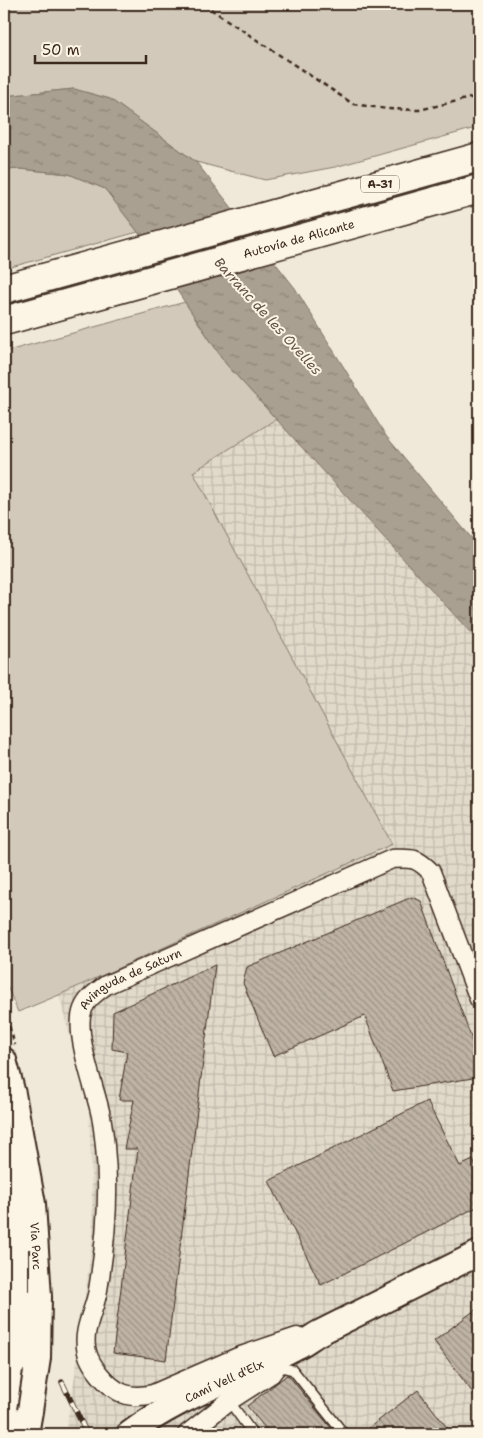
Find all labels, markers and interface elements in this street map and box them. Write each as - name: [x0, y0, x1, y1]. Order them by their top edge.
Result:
- scale bar: [35, 32, 146, 64]
- text: 50 m: [42, 40, 80, 60]
- road number: A-31: [361, 175, 399, 192]
- street label: Autovía de Alicante: [241, 216, 356, 262]
- water label: Barranc de les Ovelles: [210, 253, 326, 379]
- street label: Avinguda de Saturn: [76, 945, 184, 1013]
- street label: Via Parc: [26, 1222, 45, 1270]
- street label: Camí Vell d'Elx: [182, 1356, 266, 1407]

